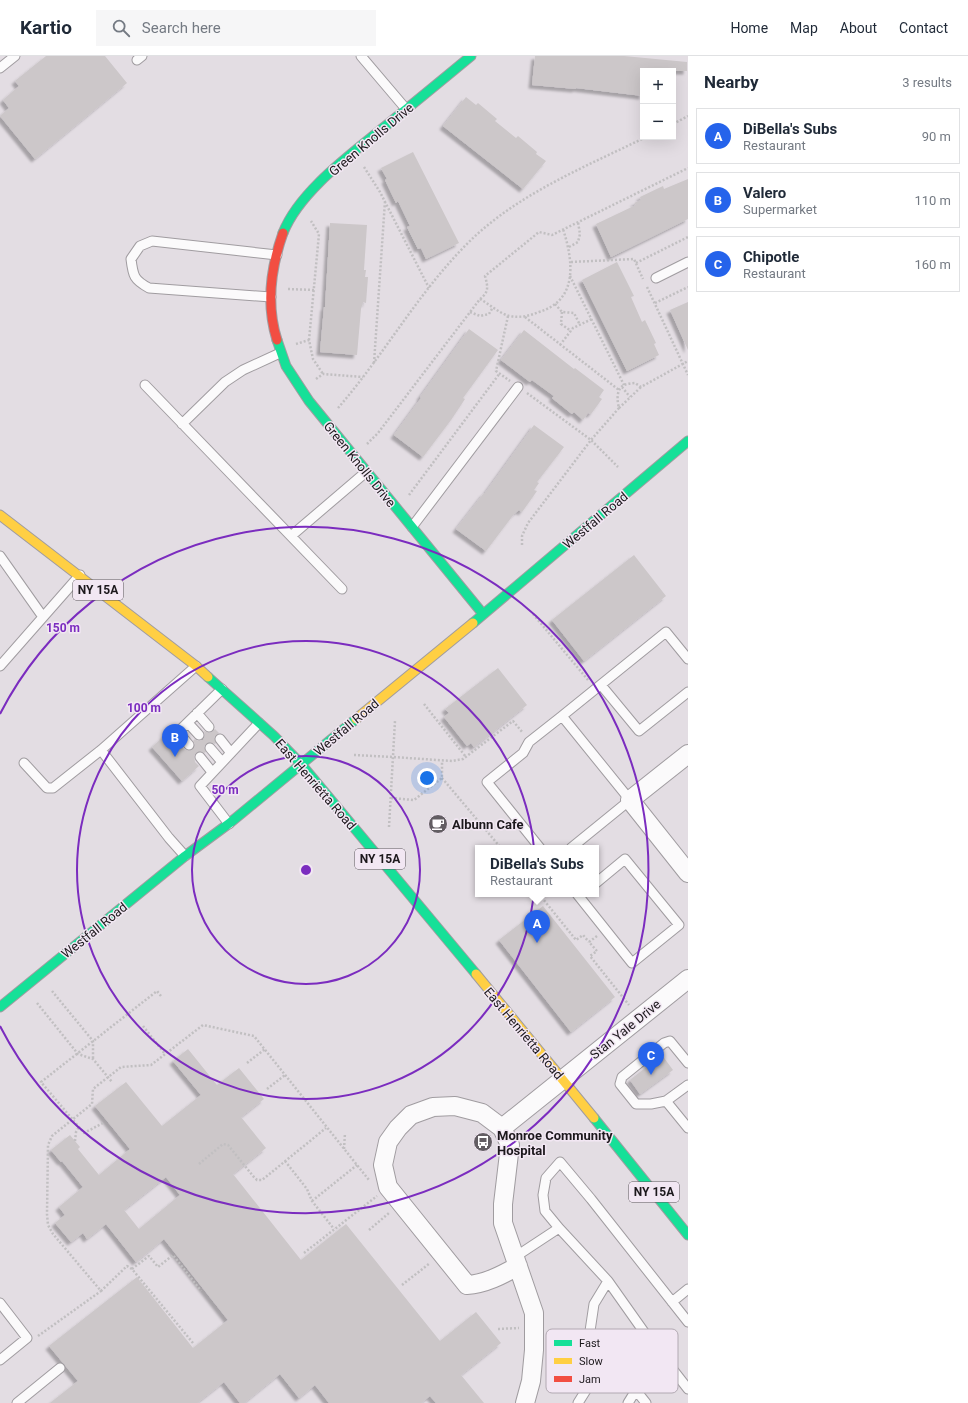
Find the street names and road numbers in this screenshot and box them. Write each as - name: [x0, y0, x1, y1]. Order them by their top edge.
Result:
- street label: Green Knolls Drive: [326, 100, 417, 179]
- street label: Green Knolls Drive: [321, 419, 399, 510]
- street label: Westfall Road: [560, 489, 631, 552]
- road number: NY 15A: [73, 580, 123, 600]
- street label: Westfall Road: [311, 696, 382, 759]
- street label: East Henrietta Road: [272, 736, 359, 833]
- road number: NY 15A: [355, 849, 405, 869]
- street label: Westfall Road: [58, 899, 130, 961]
- street label: East Henrietta Road: [481, 984, 566, 1082]
- street label: Stan Yale Drive: [587, 996, 664, 1062]
- road number: NY 15A: [629, 1182, 679, 1202]

